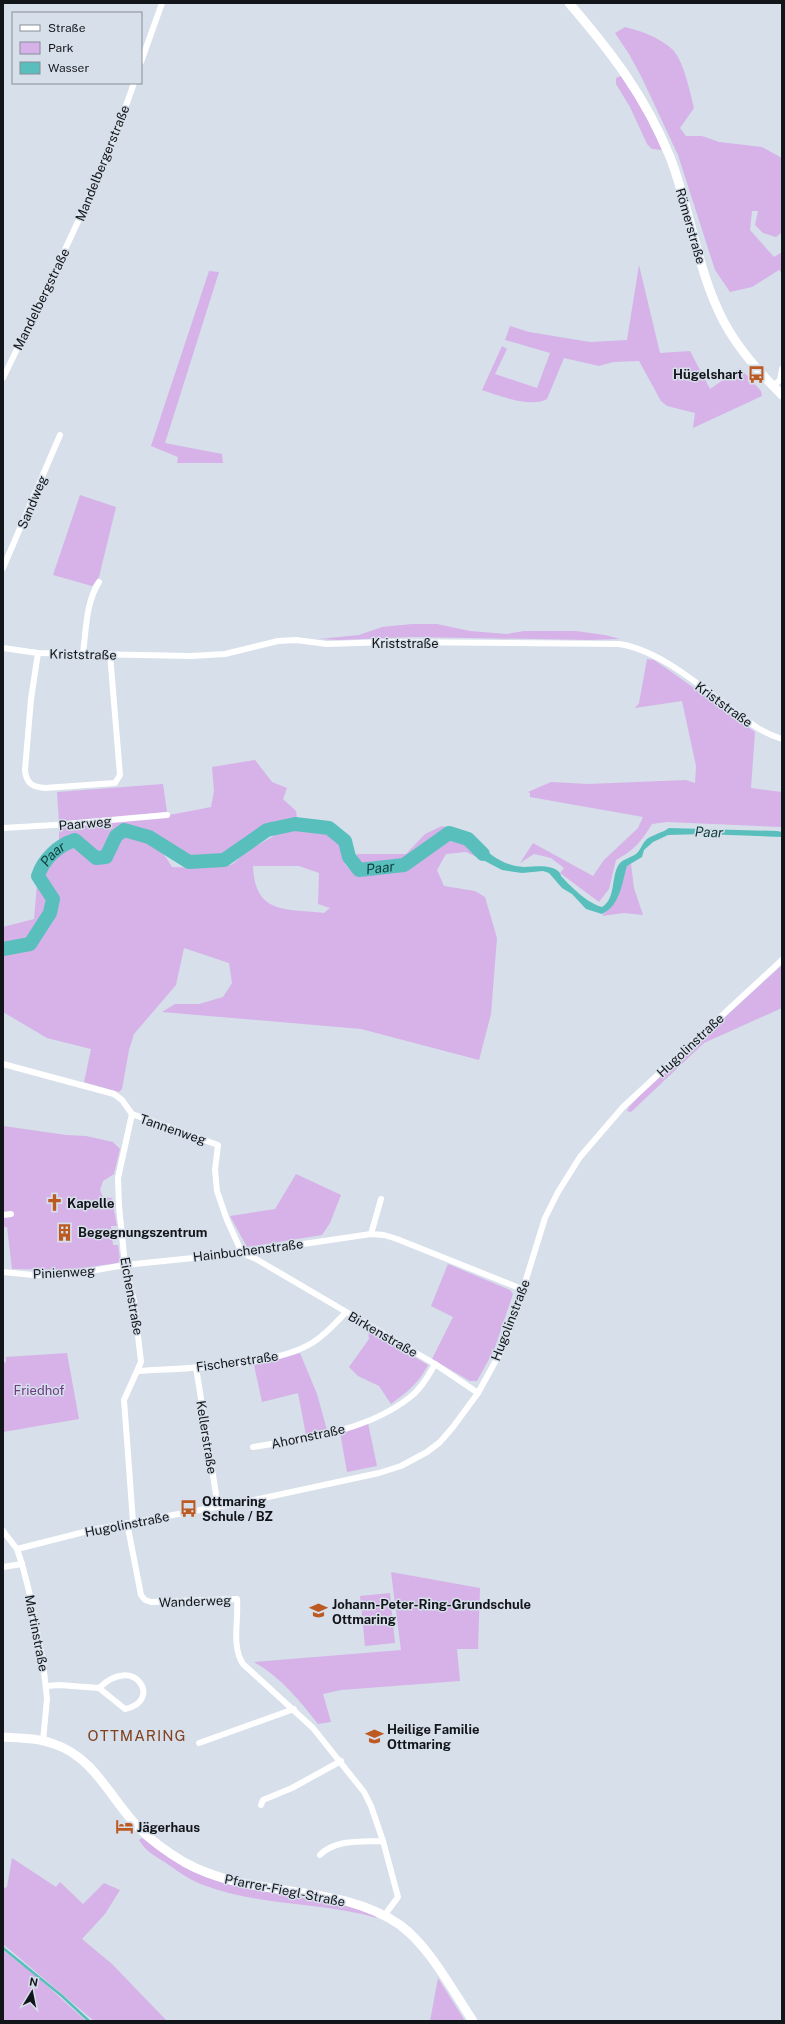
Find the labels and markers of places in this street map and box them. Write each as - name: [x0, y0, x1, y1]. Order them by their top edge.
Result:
- bus stop icon: Hügelshart: [746, 364, 766, 384]
- place label: Hügelshart: [673, 367, 743, 382]
- church icon: Kapelle: [44, 1193, 64, 1213]
- place label: Kapelle: [67, 1196, 114, 1211]
- building icon: Begegnungszentrum: [55, 1222, 75, 1242]
- place label: Begegnungszentrum: [78, 1225, 207, 1240]
- place label: Ottmaring Schule / BZ: [202, 1494, 273, 1524]
- bus stop icon: Ottmaring Schule / BZ: [179, 1498, 199, 1518]
- place label: Johann-Peter-Ring-Grundschule Ottmaring: [332, 1597, 531, 1627]
- school or university icon: Johann-Peter-Ring-Grundschule Ottmaring: [309, 1601, 329, 1621]
- place label: Heilige Familie Ottmaring: [387, 1722, 479, 1752]
- school or university icon: Heilige Familie Ottmaring: [364, 1726, 384, 1746]
- hotel icon: Jägerhaus: [114, 1817, 134, 1837]
- place label: Jägerhaus: [137, 1820, 200, 1835]

